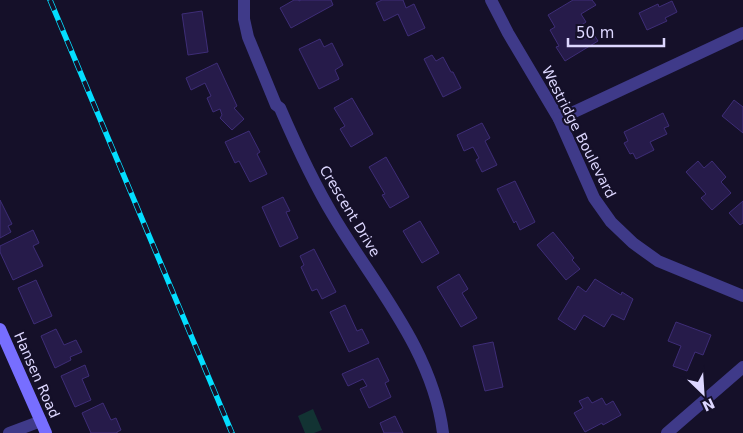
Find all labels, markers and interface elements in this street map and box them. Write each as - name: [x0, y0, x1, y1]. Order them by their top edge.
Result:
- scale bar: [568, 15, 664, 47]
- text: 50 m: [576, 24, 614, 42]
- street label: Westridge Boulevard: [539, 63, 619, 201]
- street label: Crescent Drive: [316, 162, 384, 260]
- street label: Hansen Road: [11, 330, 63, 420]
- north arrow: [678, 368, 728, 418]
- text: N: [700, 395, 717, 415]

